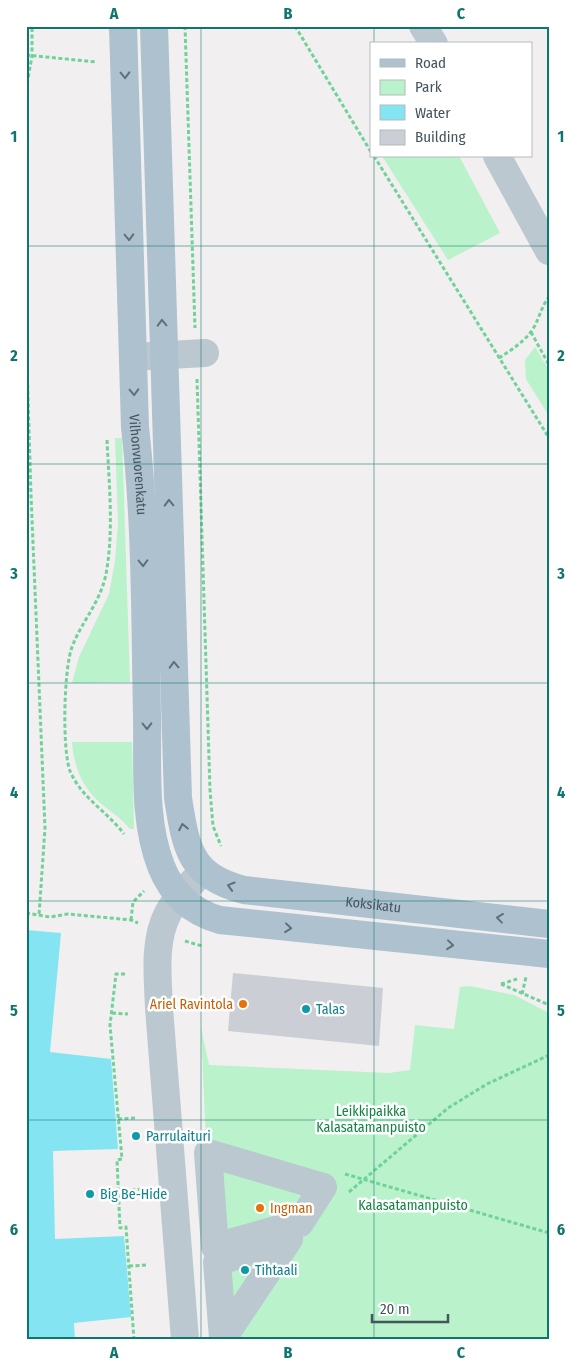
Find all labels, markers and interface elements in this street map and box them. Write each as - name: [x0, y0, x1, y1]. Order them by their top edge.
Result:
- text: A: [109, 4, 119, 23]
- text: B: [284, 4, 293, 23]
- text: C: [457, 4, 466, 23]
- legend: [370, 42, 532, 158]
- text: Road: [415, 54, 446, 72]
- one-way arrow: [120, 72, 130, 79]
- text: Park: [415, 78, 442, 96]
- text: Water: [415, 104, 451, 122]
- text: 1: [11, 127, 17, 146]
- text: 1: [558, 127, 564, 146]
- text: Building: [415, 128, 466, 146]
- one-way arrow: [124, 234, 135, 242]
- one-way arrow: [157, 319, 167, 326]
- text: 2: [9, 346, 18, 365]
- text: 2: [556, 346, 565, 365]
- one-way arrow: [129, 388, 139, 396]
- street label: Vilhonvuorenkatu: [126, 414, 151, 516]
- one-way arrow: [164, 498, 174, 506]
- one-way arrow: [138, 560, 148, 567]
- text: 3: [9, 564, 18, 583]
- text: 3: [556, 564, 565, 583]
- one-way arrow: [169, 661, 179, 668]
- one-way arrow: [142, 722, 152, 730]
- text: 4: [10, 783, 18, 802]
- text: 4: [557, 783, 565, 802]
- one-way arrow: [178, 823, 189, 832]
- one-way arrow: [227, 882, 235, 892]
- street label: Koksikatu: [345, 893, 402, 916]
- one-way arrow: [496, 913, 504, 924]
- one-way arrow: [284, 923, 292, 934]
- one-way arrow: [446, 939, 454, 950]
- place label: Ariel Ravintola: [150, 996, 233, 1013]
- marker: Ariel Ravintola: [237, 998, 249, 1010]
- text: 5: [10, 1001, 18, 1020]
- place label: Talas: [316, 1001, 345, 1018]
- text: 5: [557, 1001, 565, 1020]
- marker: Talas: [300, 1003, 312, 1015]
- park label: Leikkipaikka Kalasatamanpuisto: [316, 1103, 426, 1136]
- place label: Parrulaituri: [146, 1128, 211, 1145]
- marker: Parrulaituri: [130, 1130, 142, 1142]
- place label: Big Be-Hide: [100, 1186, 167, 1203]
- marker: Big Be-Hide: [84, 1188, 96, 1200]
- park label: Kalasatamanpuisto: [358, 1197, 468, 1214]
- place label: Ingman: [270, 1200, 313, 1217]
- marker: Ingman: [254, 1202, 266, 1214]
- text: 6: [10, 1220, 18, 1239]
- text: 6: [557, 1220, 565, 1239]
- place label: Tihtaali: [255, 1262, 298, 1279]
- marker: Tihtaali: [239, 1264, 251, 1276]
- scale bar: [372, 1291, 449, 1323]
- text: 20 m: [380, 1300, 410, 1318]
- text: A: [109, 1343, 119, 1362]
- text: B: [284, 1343, 293, 1362]
- text: C: [457, 1343, 466, 1362]

